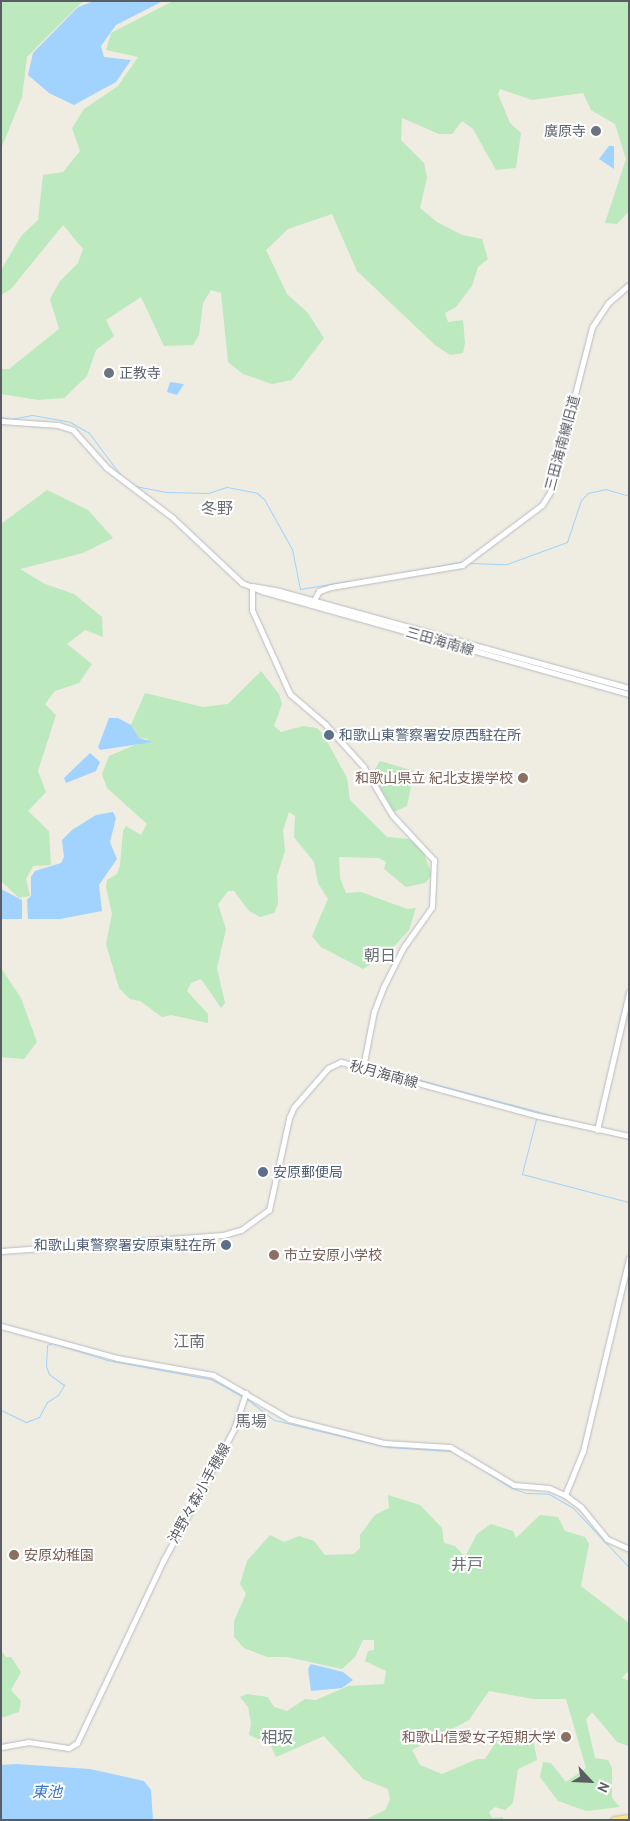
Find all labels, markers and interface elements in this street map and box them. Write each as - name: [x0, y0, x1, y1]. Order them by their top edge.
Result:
- place label: 廣原寺: [544, 123, 586, 139]
- marker: 廣原寺: [590, 125, 602, 137]
- place label: 正教寺: [119, 365, 161, 381]
- marker: 正教寺: [103, 367, 115, 379]
- street label: 三田海南線旧道: [541, 393, 583, 493]
- district label: 冬野: [201, 498, 233, 518]
- street label: 三田海南線: [404, 623, 476, 659]
- place label: 和歌山東警察署安原西駐在所: [339, 727, 521, 743]
- marker: 和歌山東警察署安原西駐在所: [323, 729, 335, 741]
- place label: 和歌山県立 紀北支援学校: [355, 770, 513, 786]
- marker: 和歌山県立 紀北支援学校: [517, 772, 529, 784]
- district label: 朝日: [364, 945, 396, 965]
- street label: 秋月海南線: [348, 1057, 420, 1091]
- place label: 安原郵便局: [273, 1164, 343, 1180]
- marker: 安原郵便局: [257, 1166, 269, 1178]
- place label: 和歌山東警察署安原東駐在所: [34, 1237, 216, 1253]
- marker: 和歌山東警察署安原東駐在所: [220, 1239, 232, 1251]
- place label: 市立安原小学校: [284, 1247, 382, 1263]
- marker: 市立安原小学校: [268, 1249, 280, 1261]
- district label: 江南: [173, 1331, 205, 1351]
- district label: 馬場: [235, 1411, 267, 1431]
- street label: 沖野々森小手穂線: [165, 1440, 233, 1546]
- place label: 安原幼稚園: [24, 1547, 94, 1563]
- marker: 安原幼稚園: [8, 1549, 20, 1561]
- district label: 井戸: [451, 1554, 483, 1574]
- district label: 相坂: [261, 1727, 293, 1747]
- place label: 和歌山信愛女子短期大学: [402, 1729, 556, 1745]
- marker: 和歌山信愛女子短期大学: [560, 1731, 572, 1743]
- north arrow: [565, 1756, 615, 1806]
- text: N: [593, 1779, 614, 1795]
- water label: 東池: [32, 1783, 62, 1801]

